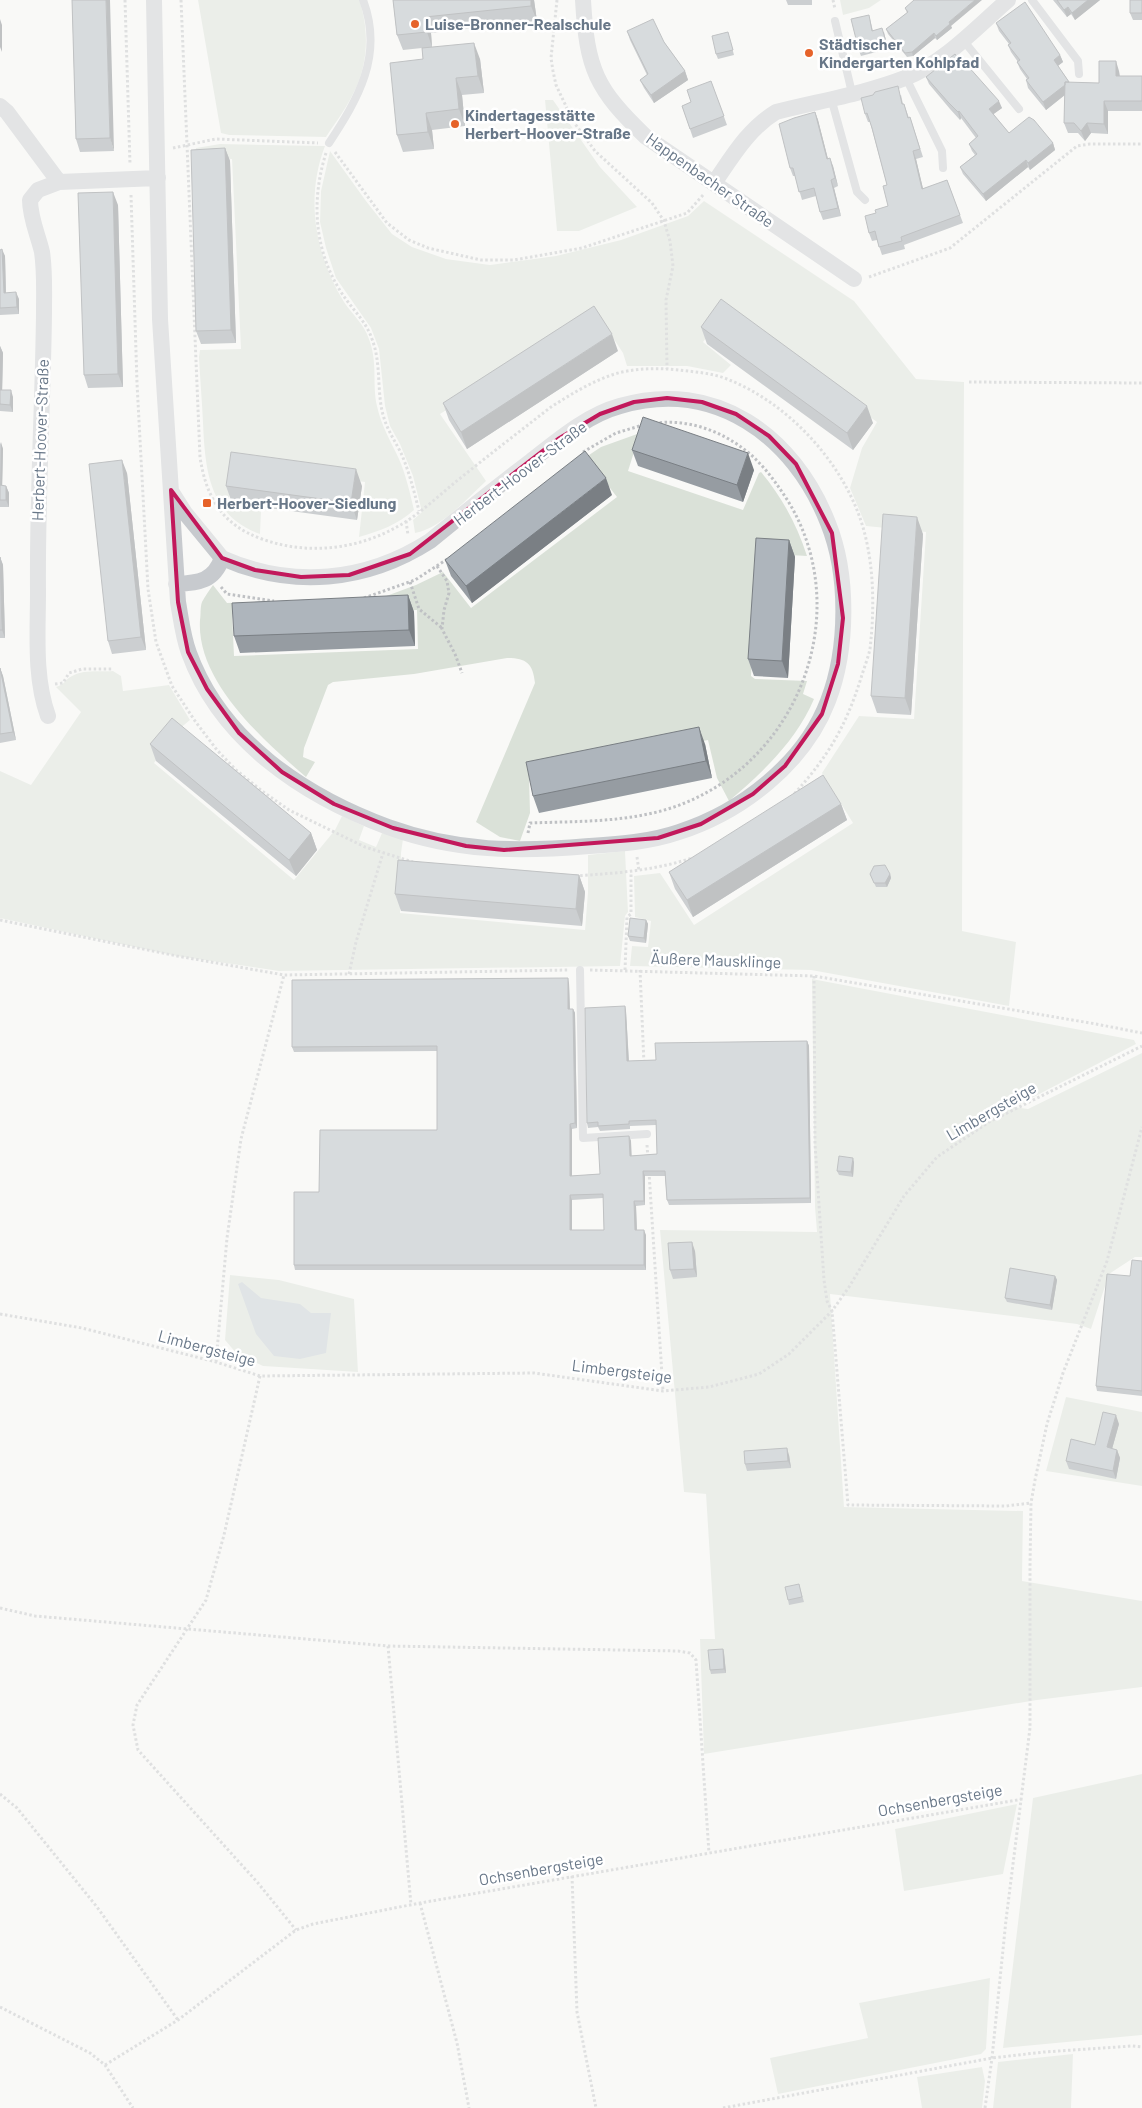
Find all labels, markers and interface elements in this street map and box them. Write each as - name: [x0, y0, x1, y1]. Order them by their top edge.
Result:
- place label: Luise-Bronner-Realschule: [425, 14, 611, 33]
- marker: Luise-Bronner-Realschule: [409, 18, 421, 30]
- place label: Städtischer Kindergarten Kohlpfad: [819, 34, 979, 71]
- marker: Städtischer Kindergarten Kohlpfad: [803, 47, 815, 59]
- place label: Kindertagesstätte Herbert-Hoover-Straße: [465, 105, 631, 142]
- marker: Kindertagesstätte Herbert-Hoover-Straße: [449, 118, 461, 130]
- street label: Happenbacher Straße: [643, 128, 778, 231]
- street label: Herbert-Hoover-Straße: [27, 359, 52, 521]
- street label: Herbert-Hoover-Straße: [449, 416, 590, 529]
- place label: Herbert-Hoover-Siedlung: [217, 493, 397, 512]
- marker: Herbert-Hoover-Siedlung: [201, 497, 213, 509]
- street label: Äußere Mausklinge: [650, 948, 782, 971]
- street label: Limbergsteige: [942, 1077, 1039, 1144]
- street label: Limbergsteige: [156, 1325, 258, 1370]
- street label: Limbergsteige: [571, 1355, 673, 1386]
- street label: Ochsenbergsteige: [876, 1779, 1004, 1820]
- street label: Ochsenbergsteige: [477, 1848, 605, 1889]

